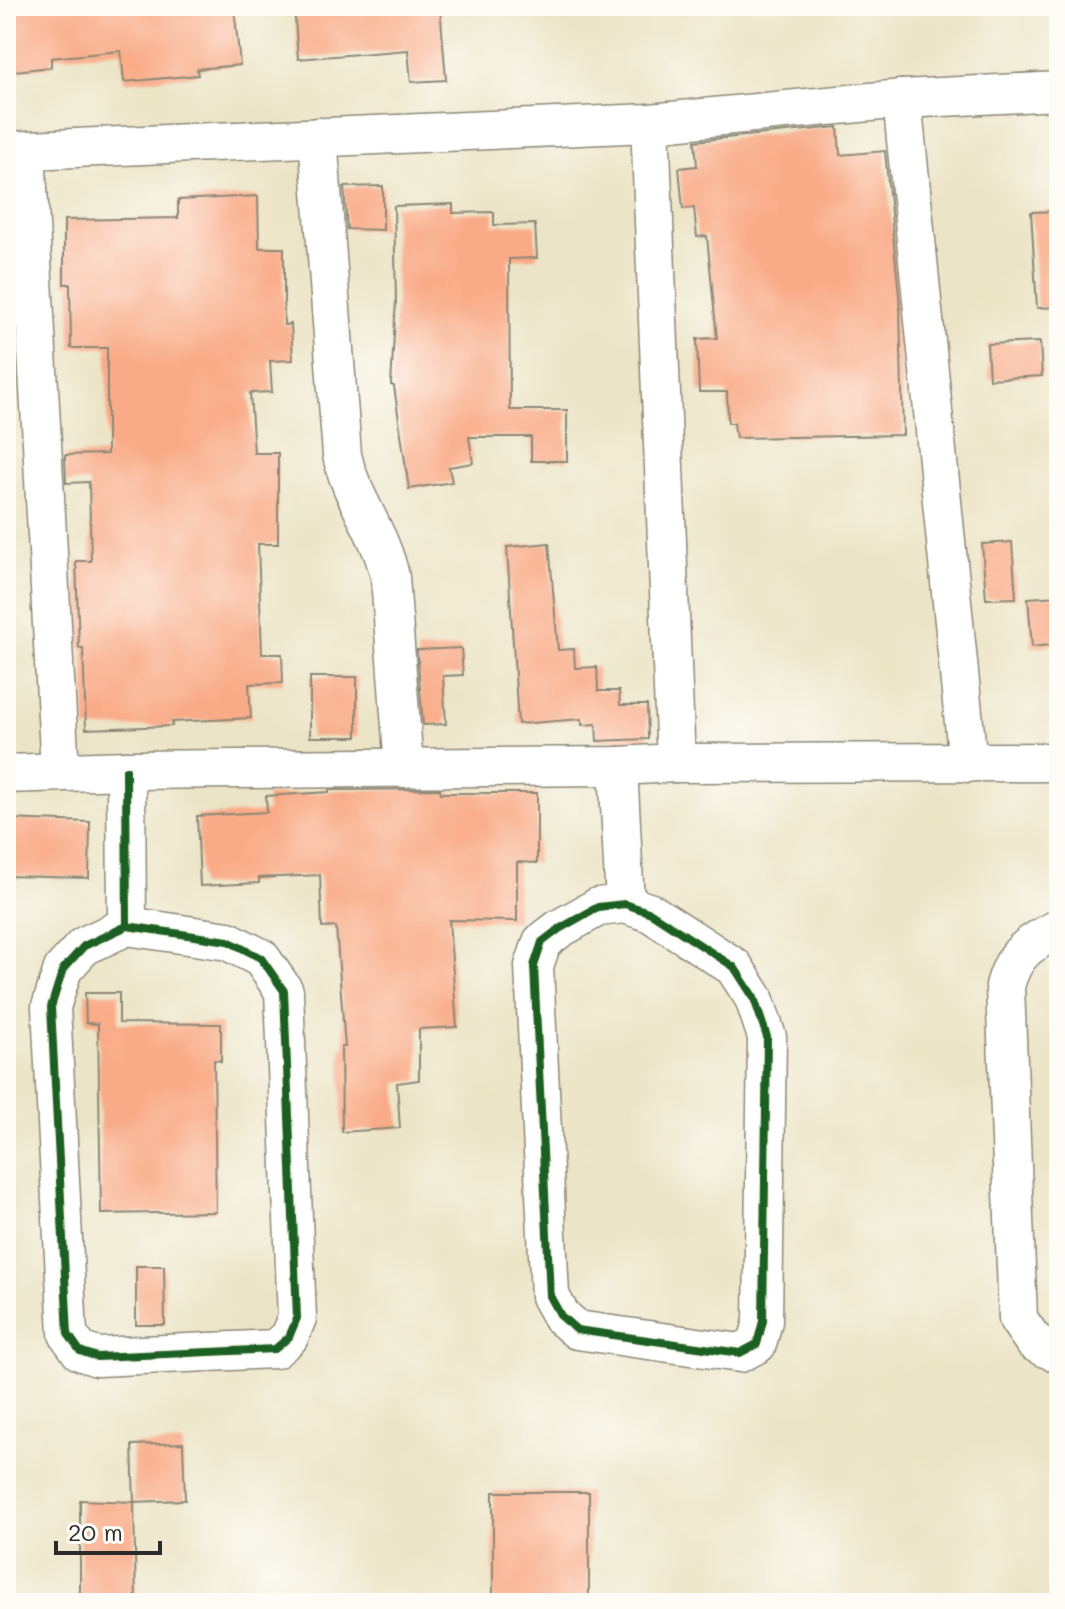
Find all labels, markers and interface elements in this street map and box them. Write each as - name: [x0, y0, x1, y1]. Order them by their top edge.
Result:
- scale bar: [56, 1505, 160, 1555]
- text: 20 m: [68, 1516, 123, 1547]

